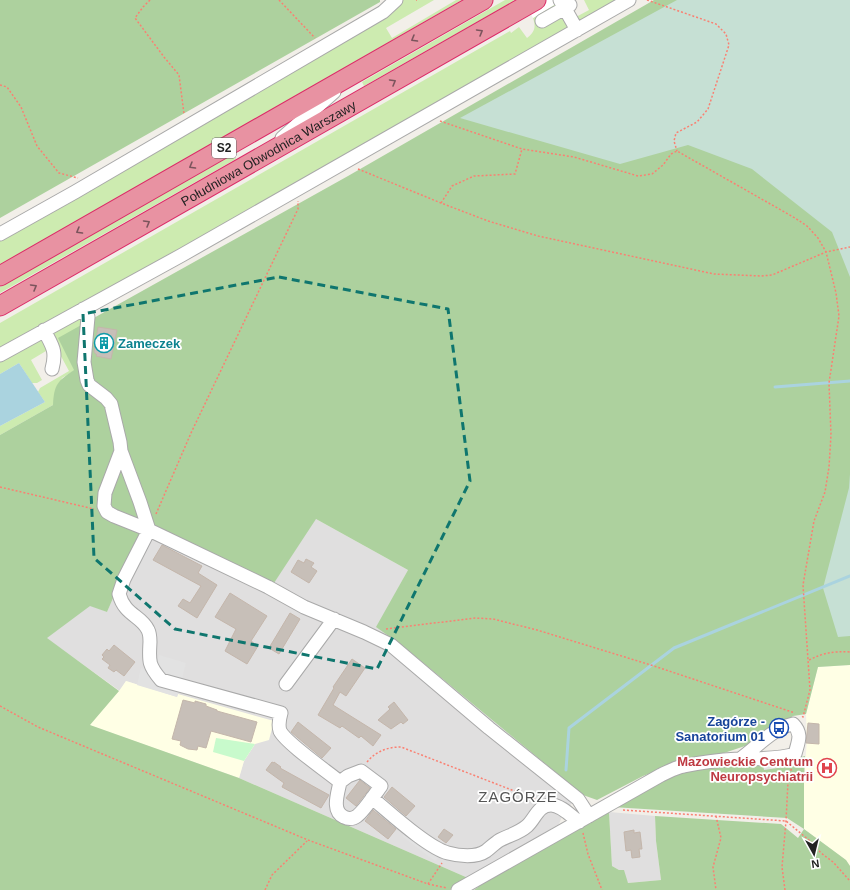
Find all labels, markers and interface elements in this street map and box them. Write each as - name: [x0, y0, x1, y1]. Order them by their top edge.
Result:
- one-way arrow: [476, 30, 483, 37]
- one-way arrow: [411, 35, 418, 42]
- one-way arrow: [389, 79, 396, 86]
- street label: Południowa Obwodnica Warszawy: [178, 97, 359, 209]
- road number: S2: [212, 138, 236, 158]
- one-way arrow: [189, 162, 196, 169]
- one-way arrow: [143, 220, 150, 227]
- one-way arrow: [76, 226, 83, 233]
- one-way arrow: [30, 285, 37, 292]
- building icon: Zameczek: [93, 332, 115, 354]
- place label: Zameczek: [118, 336, 181, 351]
- place label: Zagórze - Sanatorium 01: [675, 714, 765, 744]
- bus stop icon: Zagórze - Sanatorium 01: [768, 717, 790, 739]
- place label: Mazowieckie Centrum Neuropsychiatrii: [677, 754, 813, 784]
- hospital icon: Mazowieckie Centrum Neuropsychiatrii: [816, 757, 838, 779]
- district label: ZAGÓRZE: [478, 788, 558, 805]
- north arrow: [794, 834, 834, 874]
- text: N: [811, 857, 820, 870]

